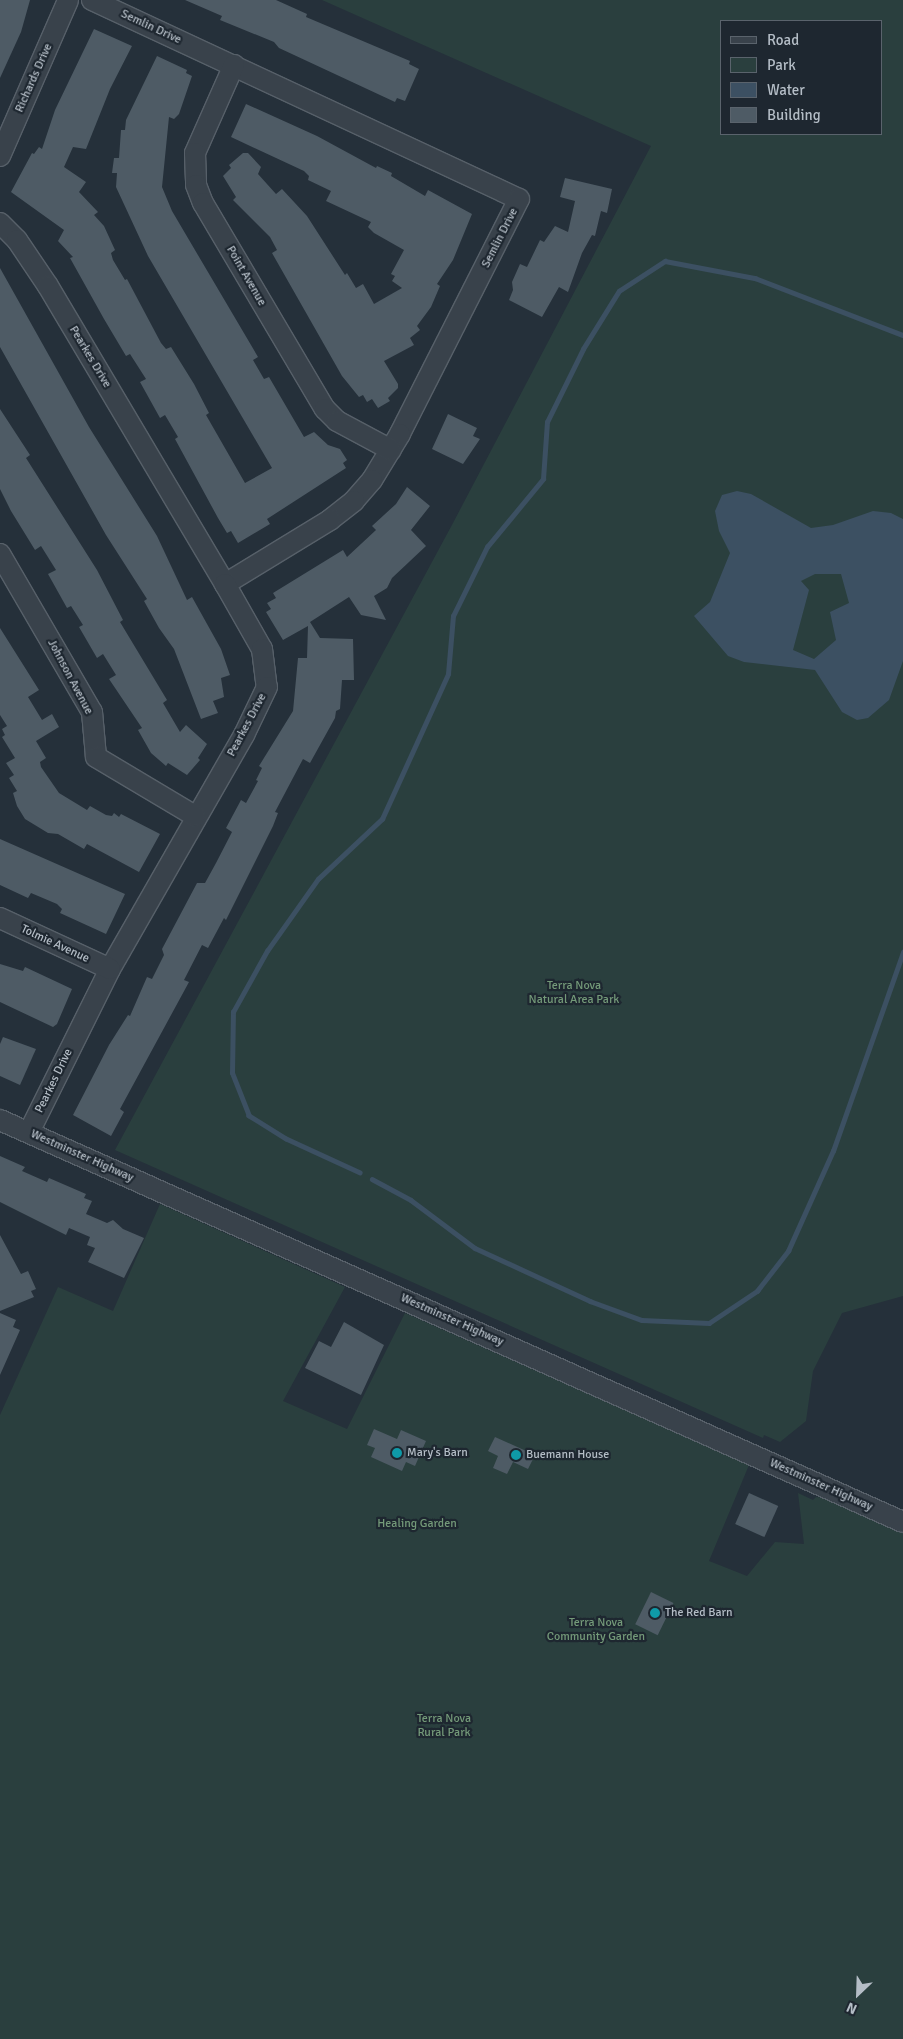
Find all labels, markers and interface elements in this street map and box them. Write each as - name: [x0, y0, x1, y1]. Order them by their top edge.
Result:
- street label: Semlin Drive: [119, 7, 183, 47]
- legend: [720, 20, 883, 135]
- text: Road: [767, 31, 799, 49]
- street label: Richards Drive: [12, 41, 56, 115]
- text: Park: [767, 56, 796, 74]
- text: Water: [767, 81, 805, 99]
- text: Building: [767, 106, 821, 124]
- street label: Semlin Drive: [479, 206, 521, 270]
- street label: Point Avenue: [223, 243, 269, 309]
- street label: Pearkes Drive: [66, 324, 114, 390]
- street label: Johnson Avenue: [44, 637, 96, 717]
- street label: Pearkes Drive: [224, 691, 270, 759]
- street label: Tolmie Avenue: [19, 922, 91, 966]
- park label: Terra Nova Natural Area Park: [529, 979, 619, 1007]
- street label: Pearkes Drive: [32, 1047, 76, 1115]
- street label: Westminster Highway: [28, 1127, 136, 1185]
- street label: Westminster Highway: [398, 1291, 506, 1349]
- place label: Mary's Barn: [407, 1446, 468, 1460]
- marker: Mary's Barn: [391, 1447, 403, 1459]
- place label: Buemann House: [526, 1448, 609, 1462]
- marker: Buemann House: [510, 1449, 522, 1461]
- street label: Westminster Highway: [767, 1456, 875, 1514]
- park label: Healing Garden: [377, 1517, 457, 1531]
- place label: The Red Barn: [665, 1606, 732, 1620]
- marker: The Red Barn: [649, 1607, 661, 1619]
- park label: Terra Nova Community Garden: [547, 1616, 645, 1644]
- park label: Terra Nova Rural Park: [417, 1712, 471, 1740]
- north arrow: [833, 1969, 883, 2019]
- text: N: [844, 1998, 860, 2018]

